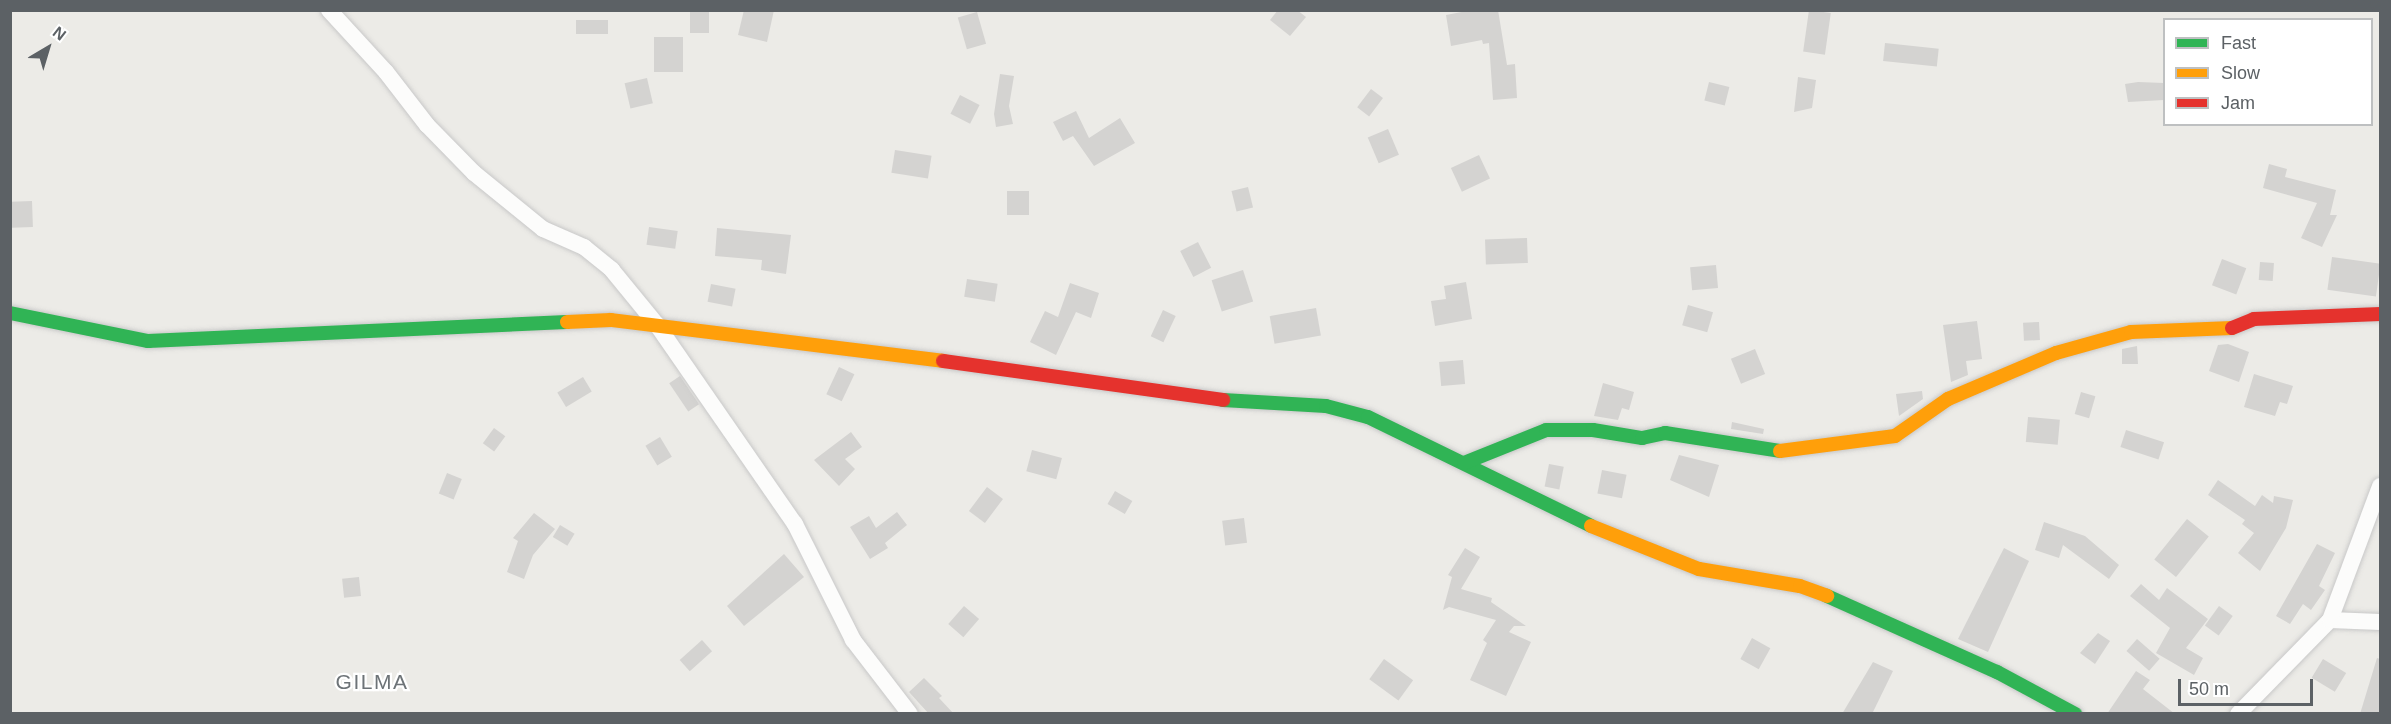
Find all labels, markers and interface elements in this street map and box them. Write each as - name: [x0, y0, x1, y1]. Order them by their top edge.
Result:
- north arrow: [18, 18, 78, 78]
- legend: [2163, 18, 2373, 126]
- text: N: [50, 23, 69, 44]
- text: Fast: [2221, 33, 2256, 53]
- text: Slow: [2221, 63, 2260, 83]
- text: Jam: [2221, 93, 2255, 113]
- scale bar: [2181, 667, 2316, 705]
- district label: GILMA: [336, 669, 408, 695]
- text: 50 m: [2189, 679, 2229, 699]

